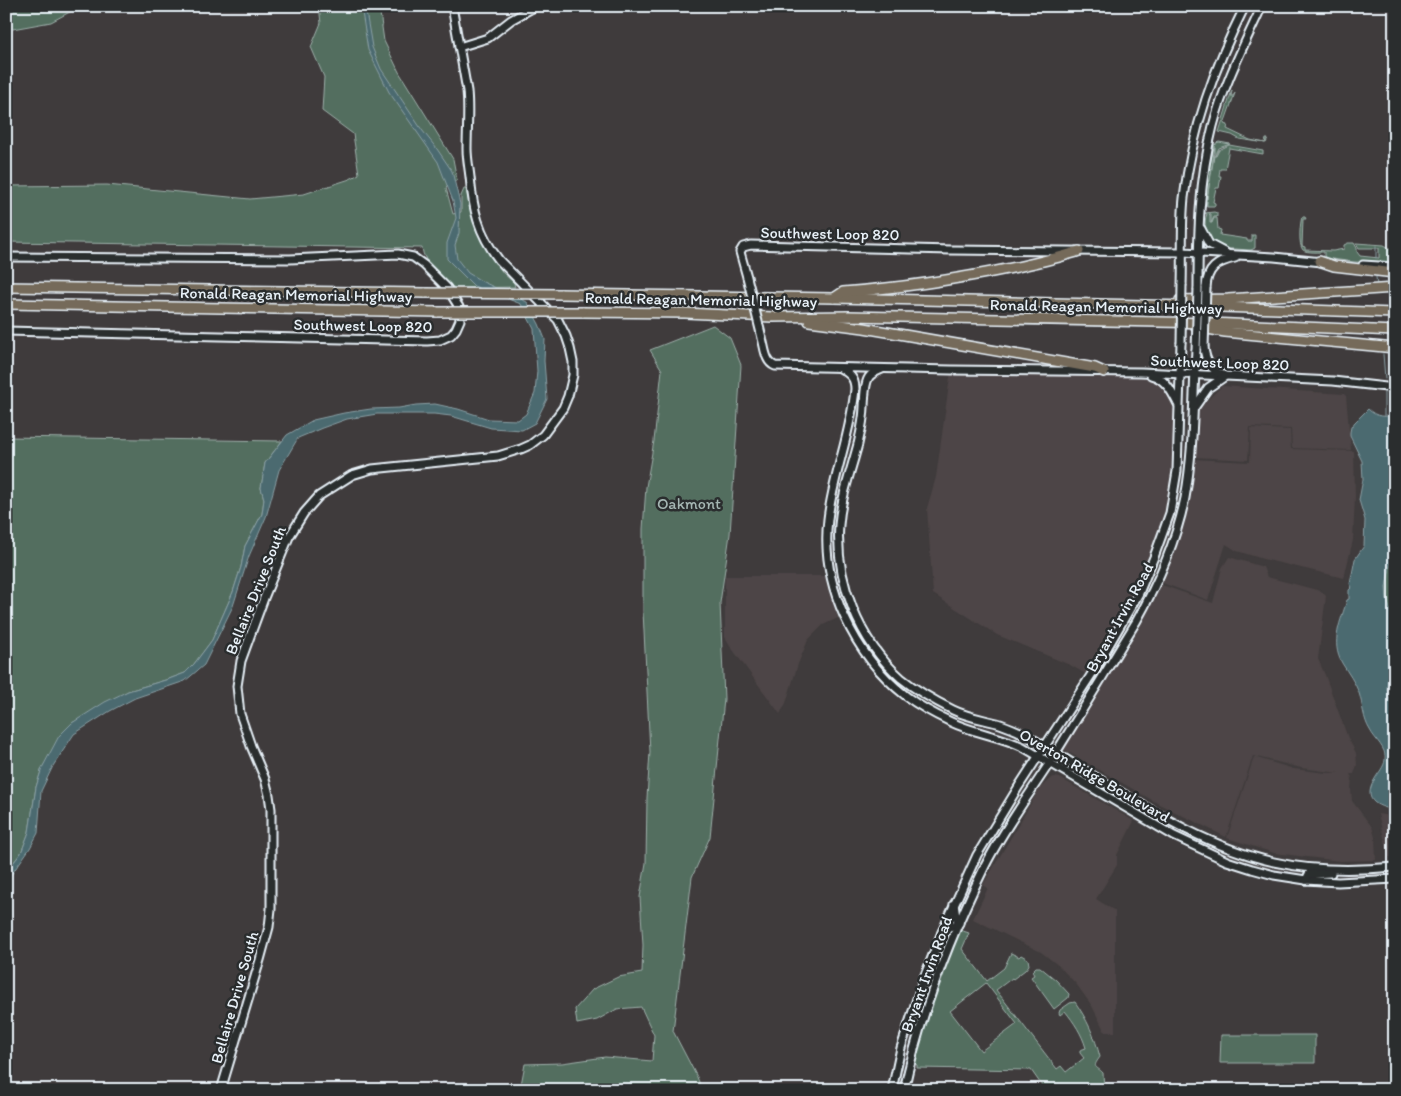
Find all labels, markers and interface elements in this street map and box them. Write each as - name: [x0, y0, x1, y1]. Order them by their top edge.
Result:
- street label: Southwest Loop 820: [760, 223, 900, 244]
- street label: Ronald Reagan Memorial Highway: [180, 283, 413, 306]
- street label: Ronald Reagan Memorial Highway: [585, 288, 818, 311]
- street label: Ronald Reagan Memorial Highway: [990, 295, 1223, 318]
- street label: Southwest Loop 820: [293, 315, 433, 336]
- street label: Southwest Loop 820: [1150, 351, 1290, 374]
- park label: Oakmont: [657, 494, 721, 513]
- street label: Bellaire Drive South: [221, 523, 290, 657]
- street label: Bryant Irvin Road: [1082, 559, 1158, 675]
- street label: Overton Ridge Boulevard: [1016, 724, 1174, 826]
- street label: Bryant Irvin Road: [897, 913, 956, 1035]
- street label: Bellaire Drive South: [206, 928, 263, 1066]

